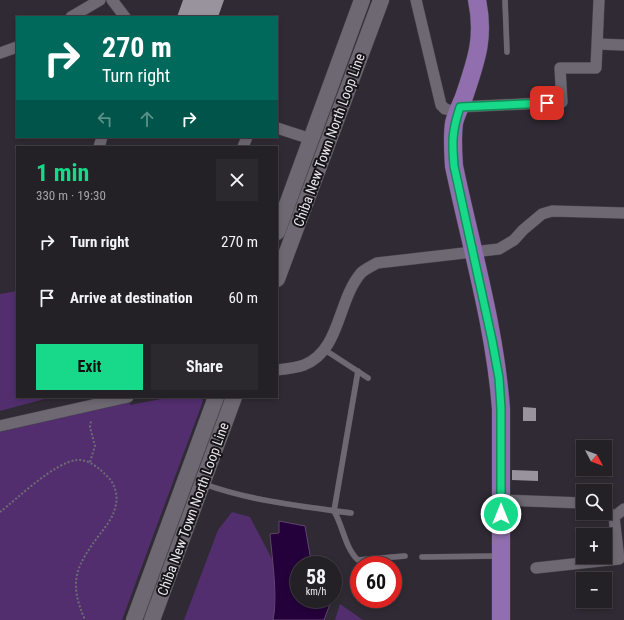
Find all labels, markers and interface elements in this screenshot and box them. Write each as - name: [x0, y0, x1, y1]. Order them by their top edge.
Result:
- text: 270 m: [102, 31, 172, 64]
- icon: right: [36, 32, 88, 84]
- street label: Chiba New Town North Loop Line: [290, 51, 368, 229]
- text: Turn right: [102, 65, 170, 86]
- pin: [530, 86, 564, 120]
- icon: arrive: [536, 92, 558, 114]
- icon: left: [94, 108, 116, 130]
- icon: ahead: [136, 108, 158, 130]
- icon: right: [178, 108, 200, 130]
- text: 1 min: [36, 159, 89, 187]
- button: close: [216, 159, 258, 201]
- text: 330 m · 19:30: [36, 188, 106, 203]
- icon: right: [36, 231, 58, 253]
- text: Turn right: [70, 233, 129, 251]
- text: 270 m: [221, 233, 258, 251]
- icon: arrive: [36, 287, 58, 309]
- text: Arrive at destination: [70, 289, 193, 307]
- text: 60 m: [228, 289, 258, 307]
- button: Exit: [36, 344, 143, 390]
- button: Share: [151, 344, 258, 390]
- street label: Chiba New Town North Loop Line: [154, 420, 232, 598]
- north arrow: [576, 440, 612, 476]
- map controls: [576, 440, 612, 608]
- button: search: [576, 484, 612, 520]
- position arrow: [480, 493, 522, 535]
- button: +: [576, 528, 612, 564]
- speed limit sign: 60: [350, 556, 402, 608]
- text: 58: [306, 565, 326, 589]
- button: −: [576, 572, 612, 608]
- text: km/h: [306, 586, 326, 597]

